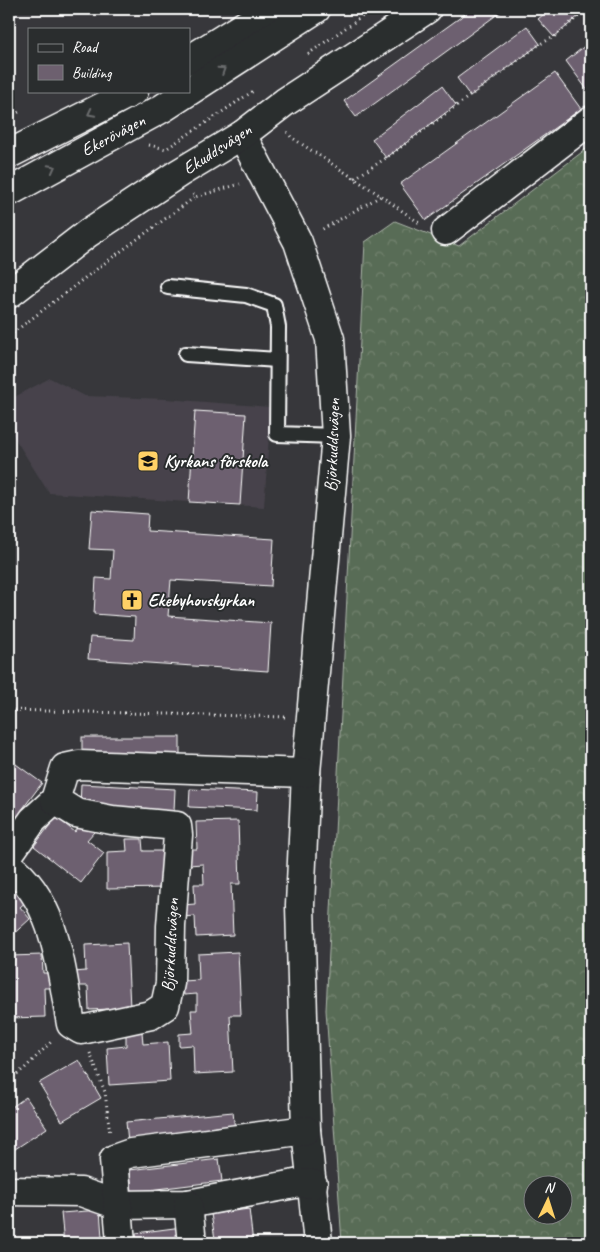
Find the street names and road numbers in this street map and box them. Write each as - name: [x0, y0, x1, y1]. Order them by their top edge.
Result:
- street label: Ekerövägen: [77, 109, 149, 161]
- street label: Ekuddsvägen: [179, 118, 256, 179]
- street label: Björkuddsvägen: [319, 397, 345, 492]
- street label: Björkuddsvägen: [157, 897, 183, 992]

